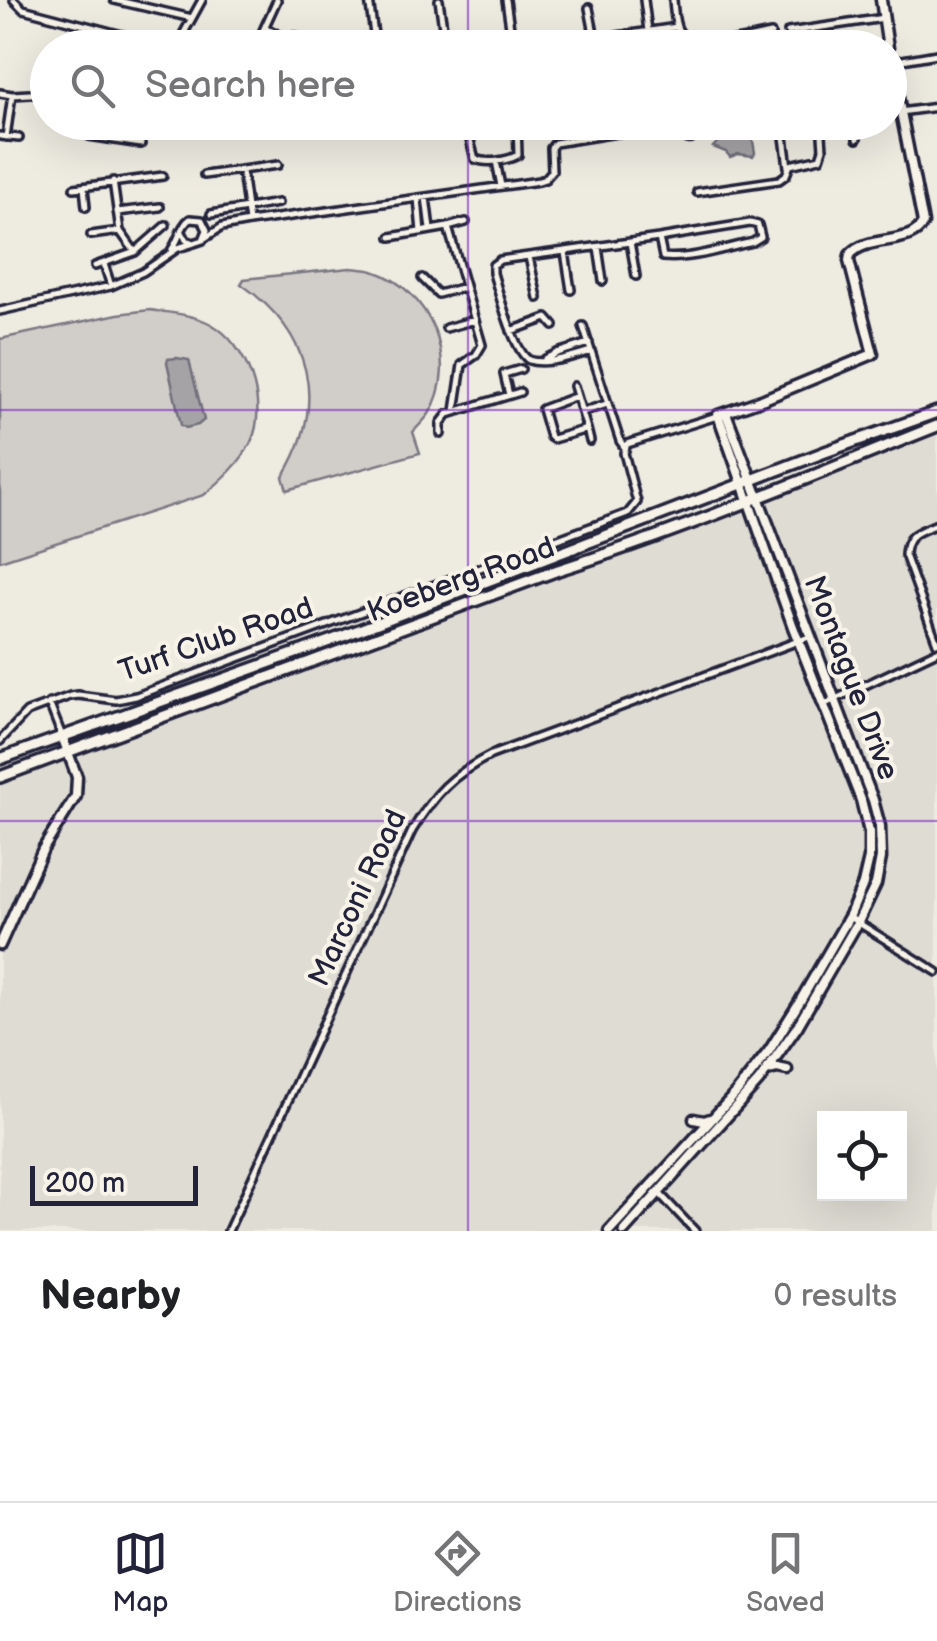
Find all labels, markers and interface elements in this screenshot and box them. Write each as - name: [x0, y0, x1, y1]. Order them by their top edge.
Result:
- search box: [30, 30, 907, 140]
- icon: search: [65, 58, 120, 113]
- text: Search here: [145, 63, 356, 108]
- street label: Koeberg Road: [362, 529, 560, 631]
- street label: Montague Drive: [796, 571, 906, 785]
- street label: Turf Club Road: [114, 590, 318, 690]
- street label: Marconi Road: [301, 804, 415, 992]
- map controls: [817, 1111, 907, 1201]
- button: locate: [817, 1111, 907, 1201]
- scale bar: [30, 1161, 198, 1206]
- text: 200 m: [45, 1167, 125, 1200]
- text: Nearby: [40, 1271, 180, 1322]
- text: 0 results: [774, 1277, 897, 1316]
- tab: Map: [112, 1526, 169, 1619]
- tab: Directions: [393, 1526, 522, 1619]
- tab: Saved: [746, 1526, 825, 1619]

